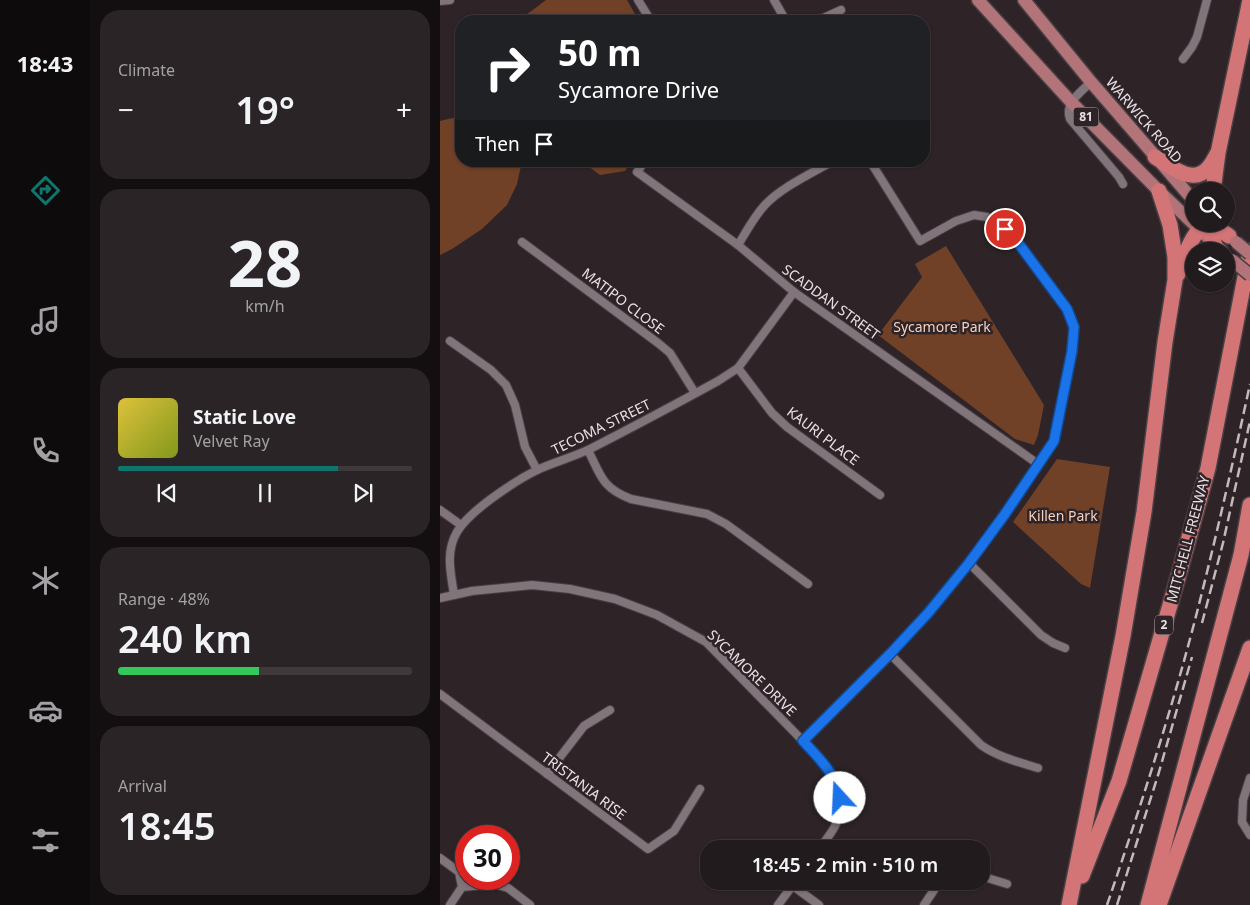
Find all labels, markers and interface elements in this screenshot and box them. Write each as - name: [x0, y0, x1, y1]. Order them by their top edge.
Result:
- text: 50 m: [558, 29, 641, 76]
- icon: right: [475, 35, 540, 100]
- text: 18:43: [17, 48, 73, 78]
- text: Climate: [118, 59, 175, 81]
- street label: WARWICK ROAD: [1102, 73, 1187, 166]
- text: Sycamore Drive: [558, 74, 719, 104]
- text: 19°: [235, 83, 295, 135]
- text: −: [118, 90, 134, 128]
- text: +: [396, 90, 412, 128]
- road number: 81: [1074, 108, 1098, 126]
- icon: arrive: [530, 130, 558, 158]
- text: Then: [475, 131, 520, 157]
- icon: directions: [28, 173, 63, 208]
- map controls: [1185, 182, 1235, 292]
- button: search: [1185, 182, 1235, 232]
- pin: [984, 208, 1026, 250]
- icon: arrive: [991, 215, 1019, 243]
- text: 28: [228, 218, 302, 306]
- button: layers: [1185, 242, 1235, 292]
- street label: SCADDAN STREET: [779, 260, 884, 344]
- street label: MATIPO CLOSE: [578, 263, 668, 338]
- text: km/h: [245, 295, 285, 317]
- icon: music: [28, 303, 63, 338]
- park label: Sycamore Park: [893, 317, 991, 336]
- street label: TECOMA STREET: [548, 394, 654, 459]
- street label: KAURI PLACE: [783, 402, 863, 469]
- text: Static Love: [193, 404, 296, 430]
- text: Velvet Ray: [193, 430, 270, 452]
- icon: phone: [28, 433, 63, 468]
- street label: MITCHELL FREEWAY: [1161, 473, 1214, 604]
- icon: previous: [153, 479, 181, 507]
- icon: pause: [251, 479, 279, 507]
- icon: next: [349, 479, 377, 507]
- park label: Killen Park: [1028, 506, 1098, 525]
- icon: climate: [28, 563, 63, 598]
- text: Range · 48%: [118, 588, 210, 610]
- text: 240 km: [118, 612, 252, 664]
- road number: 2: [1155, 616, 1173, 634]
- street label: SYCAMORE DRIVE: [704, 625, 801, 720]
- icon: car: [28, 693, 63, 728]
- street label: TRISTANIA RISE: [538, 747, 631, 824]
- position arrow: [813, 771, 865, 823]
- text: Arrival: [118, 775, 167, 797]
- text: 18:45: [118, 799, 215, 851]
- icon: filters: [28, 823, 63, 858]
- speed limit sign: 30: [455, 825, 520, 890]
- text: 18:45 · 2 min · 510 m: [752, 852, 938, 878]

